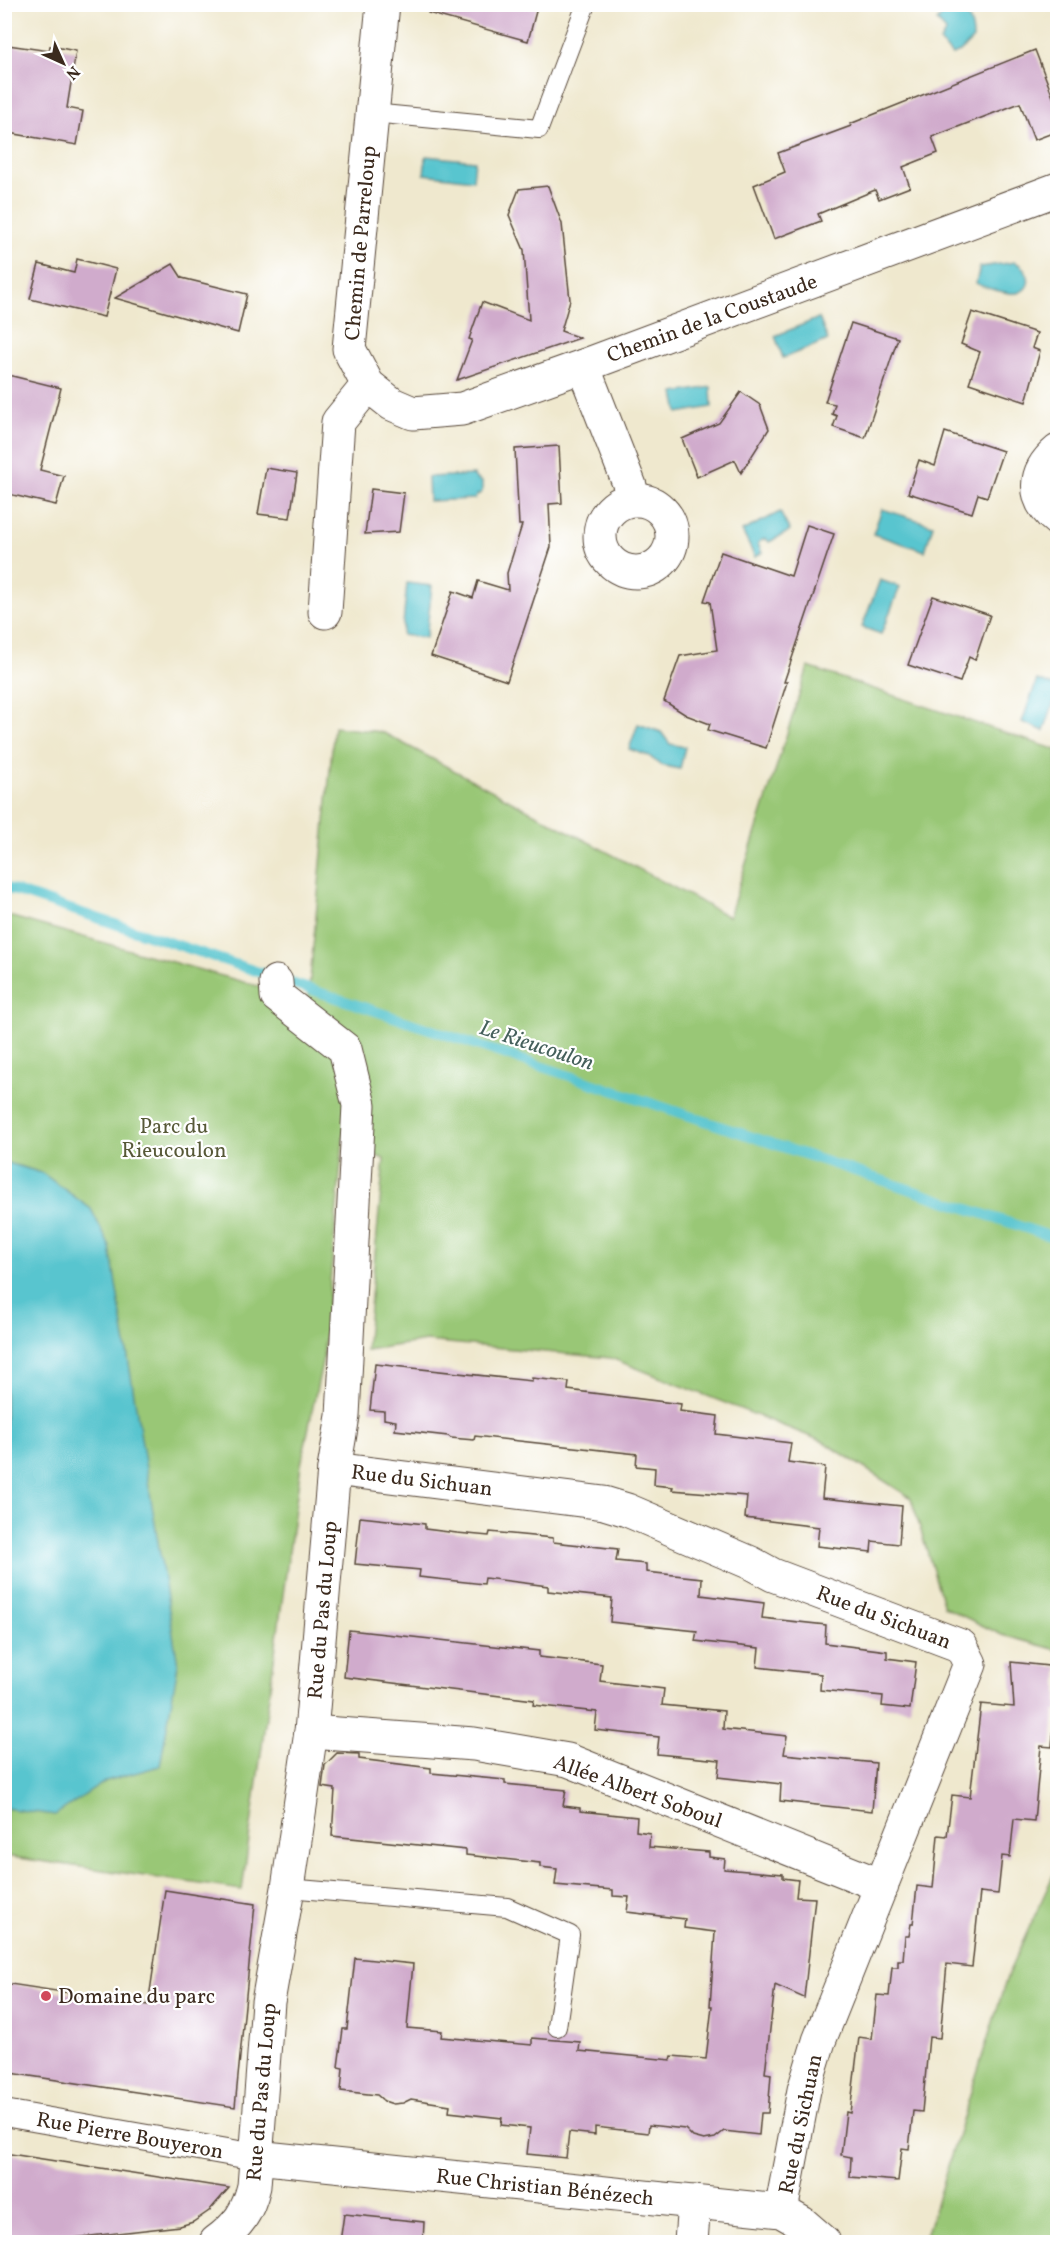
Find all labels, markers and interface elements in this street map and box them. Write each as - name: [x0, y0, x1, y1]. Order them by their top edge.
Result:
- north arrow: [33, 33, 93, 93]
- text: N: [60, 60, 84, 84]
- street label: Chemin de Parreloup: [339, 145, 384, 342]
- street label: Chemin de la Coustaude: [603, 268, 822, 371]
- water label: Le Rieucoulon: [475, 1013, 597, 1079]
- park label: Parc du Rieucoulon: [122, 1113, 226, 1166]
- street label: Rue du Sichuan: [349, 1458, 494, 1505]
- street label: Rue du Pas du Loup: [301, 1520, 346, 1700]
- street label: Rue du Sichuan: [812, 1579, 955, 1657]
- street label: Allée Albert Soboul: [549, 1748, 726, 1836]
- place label: Domaine du parc: [58, 1983, 215, 2012]
- marker: Domaine du parc: [39, 1989, 53, 2003]
- street label: Rue du Pas du Loup: [240, 2002, 285, 2182]
- street label: Rue du Sichuan: [772, 2052, 830, 2197]
- street label: Rue Pierre Bouyeron: [34, 2106, 226, 2167]
- street label: Rue Christian Bénézech: [434, 2163, 655, 2214]

